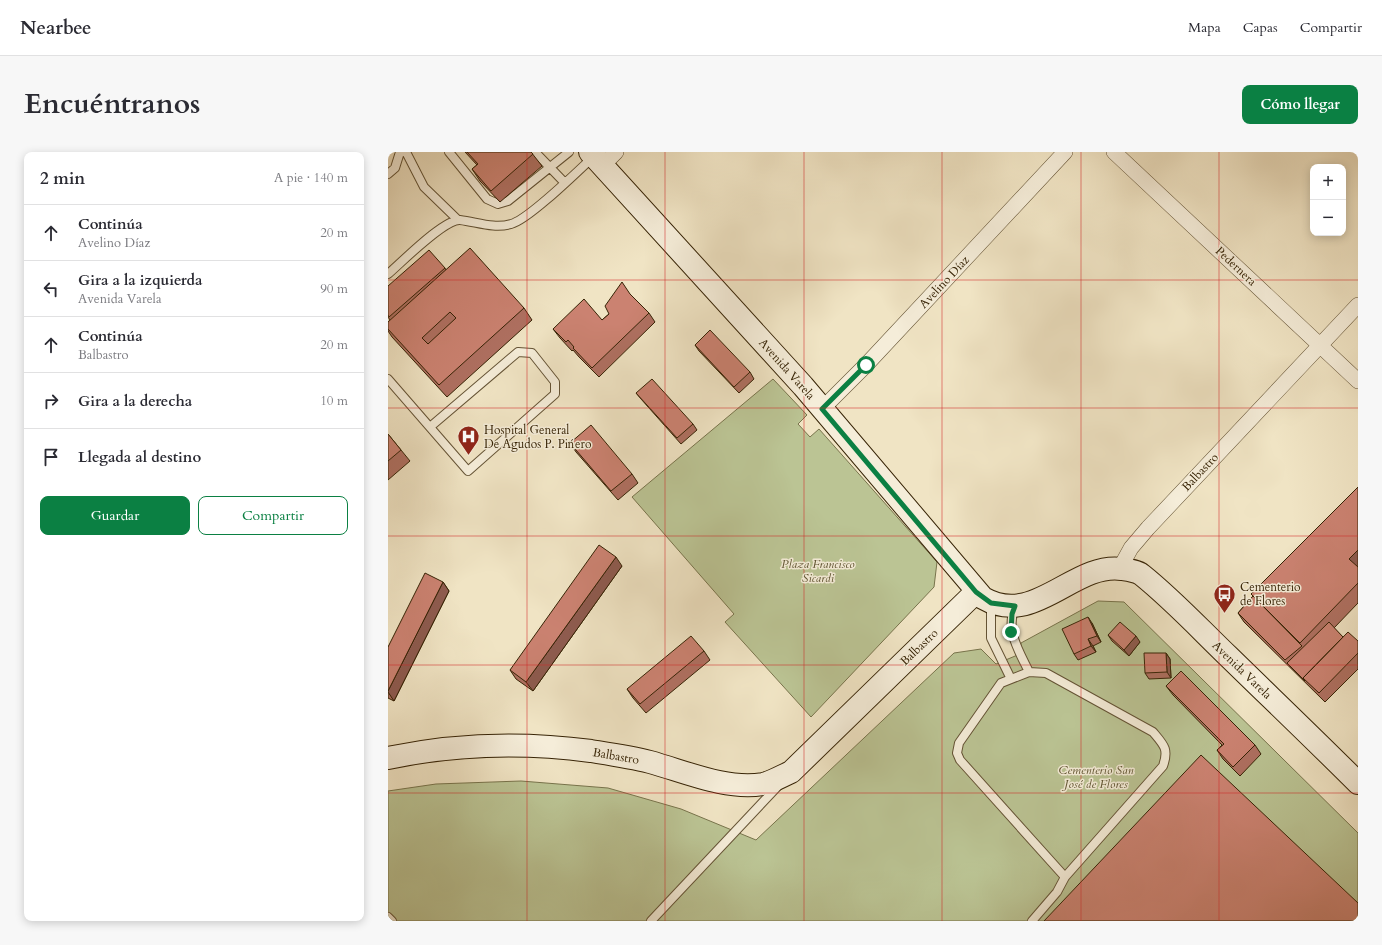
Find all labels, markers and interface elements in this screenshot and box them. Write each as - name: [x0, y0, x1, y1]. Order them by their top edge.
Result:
- text: Nearbee: [20, 15, 91, 41]
- text: Mapa: [1188, 18, 1221, 37]
- text: Capas: [1243, 18, 1278, 37]
- text: Compartir: [1300, 18, 1362, 37]
- text: Encuéntranos: [24, 85, 200, 123]
- button: Cómo llegar: [1242, 85, 1358, 124]
- map controls: [1310, 164, 1346, 236]
- button: +: [1310, 164, 1346, 200]
- text: 2 min: [40, 167, 85, 190]
- text: A pie · 140 m: [274, 169, 348, 187]
- button: −: [1310, 200, 1346, 236]
- text: Continúa: [78, 214, 143, 234]
- icon: ahead: [40, 222, 62, 244]
- text: 20 m: [320, 224, 348, 242]
- text: Avelino Díaz: [78, 234, 150, 252]
- street label: Pedernera: [1212, 243, 1261, 290]
- street label: Avelino Díaz: [915, 252, 973, 312]
- text: Gira a la izquierda: [78, 270, 202, 290]
- icon: left: [40, 278, 62, 300]
- text: 90 m: [320, 280, 348, 298]
- text: Avenida Varela: [78, 290, 162, 308]
- text: Continúa: [78, 326, 143, 346]
- icon: ahead: [40, 334, 62, 356]
- street label: Avenida Varela: [755, 335, 819, 404]
- text: 20 m: [320, 336, 348, 354]
- text: Balbastro: [78, 346, 129, 364]
- route start: [857, 356, 875, 374]
- icon: right: [40, 390, 62, 412]
- text: Gira a la derecha: [78, 391, 192, 411]
- text: 10 m: [320, 392, 348, 410]
- place label: Hospital General De Agudos P. Pińero: [484, 422, 592, 452]
- hospital icon: Hospital General De Agudos P. Pińero: [456, 424, 482, 457]
- icon: arrive: [40, 446, 62, 468]
- text: Llegada al destino: [78, 447, 201, 467]
- street label: Balbastro: [1178, 449, 1222, 495]
- button: Guardar: [40, 496, 190, 535]
- button: Compartir: [198, 496, 348, 535]
- park label: Plaza Francisco Sicardi: [781, 556, 855, 586]
- place label: Cementerio de Flores: [1240, 579, 1301, 609]
- bus stop icon: Cementerio de Flores: [1212, 581, 1238, 614]
- route end: [1002, 623, 1020, 641]
- street label: Balbastro: [897, 625, 942, 669]
- street label: Avenida Varela: [1209, 637, 1276, 703]
- street label: Balbastro: [592, 744, 641, 768]
- park label: Cementerio San José de Flores: [1058, 762, 1134, 792]

